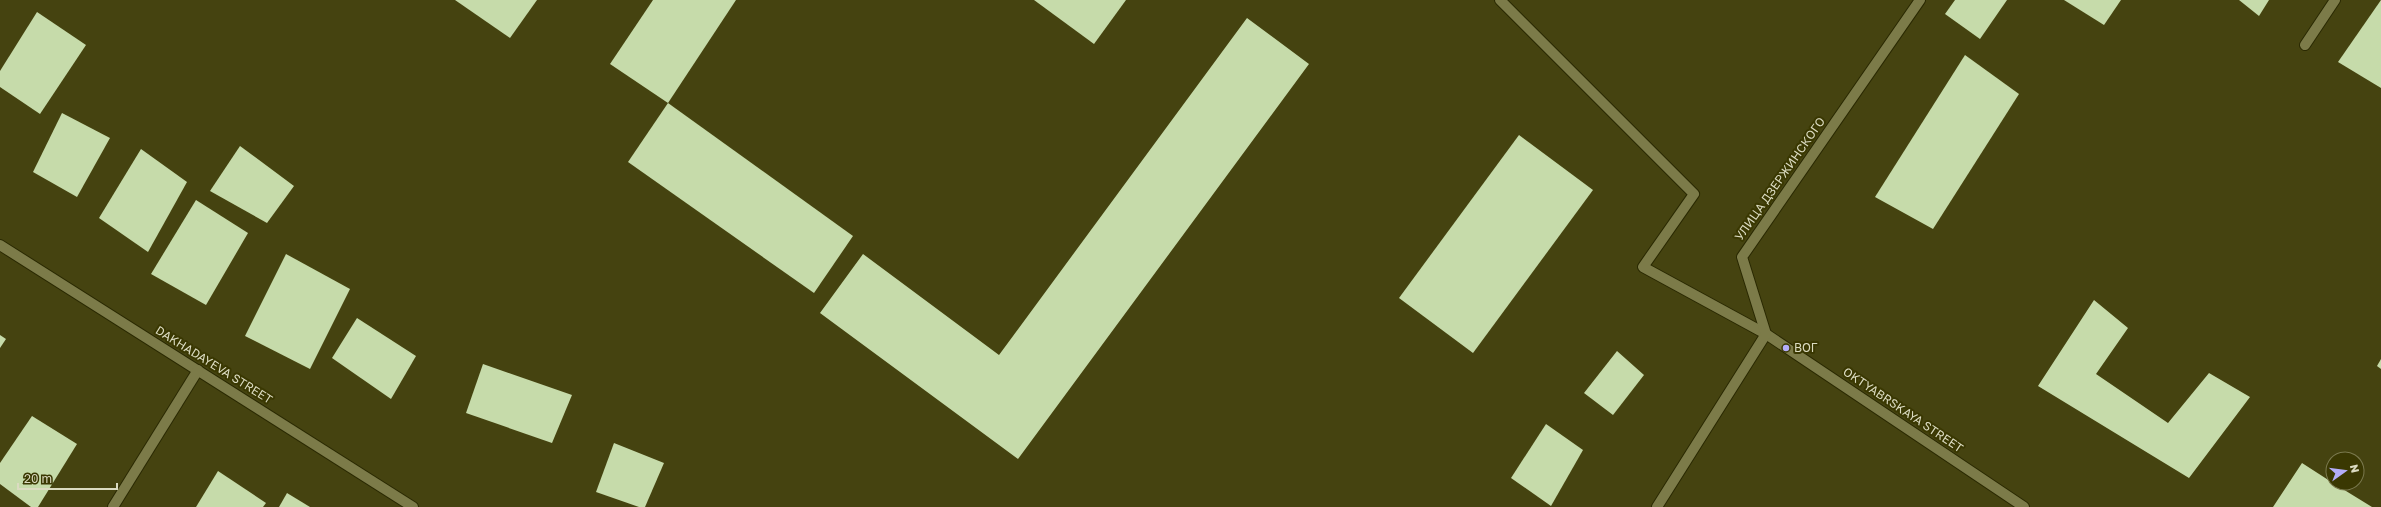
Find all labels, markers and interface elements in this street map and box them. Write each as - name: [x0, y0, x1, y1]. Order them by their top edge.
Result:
- street label: УЛИЦА ДЗЕРЖИНСКОГО: [1731, 114, 1828, 243]
- street label: DAKHADAYEVA STREET: [153, 322, 276, 407]
- place label: ВОГ: [1794, 340, 1818, 355]
- marker: ВОГ: [1781, 343, 1791, 353]
- street label: OKTYABRSKAYA STREET: [1840, 364, 1967, 456]
- north arrow: [2325, 451, 2365, 491]
- text: N: [2348, 463, 2363, 474]
- scale bar: [18, 465, 117, 491]
- text: 20 m: [24, 471, 52, 486]

